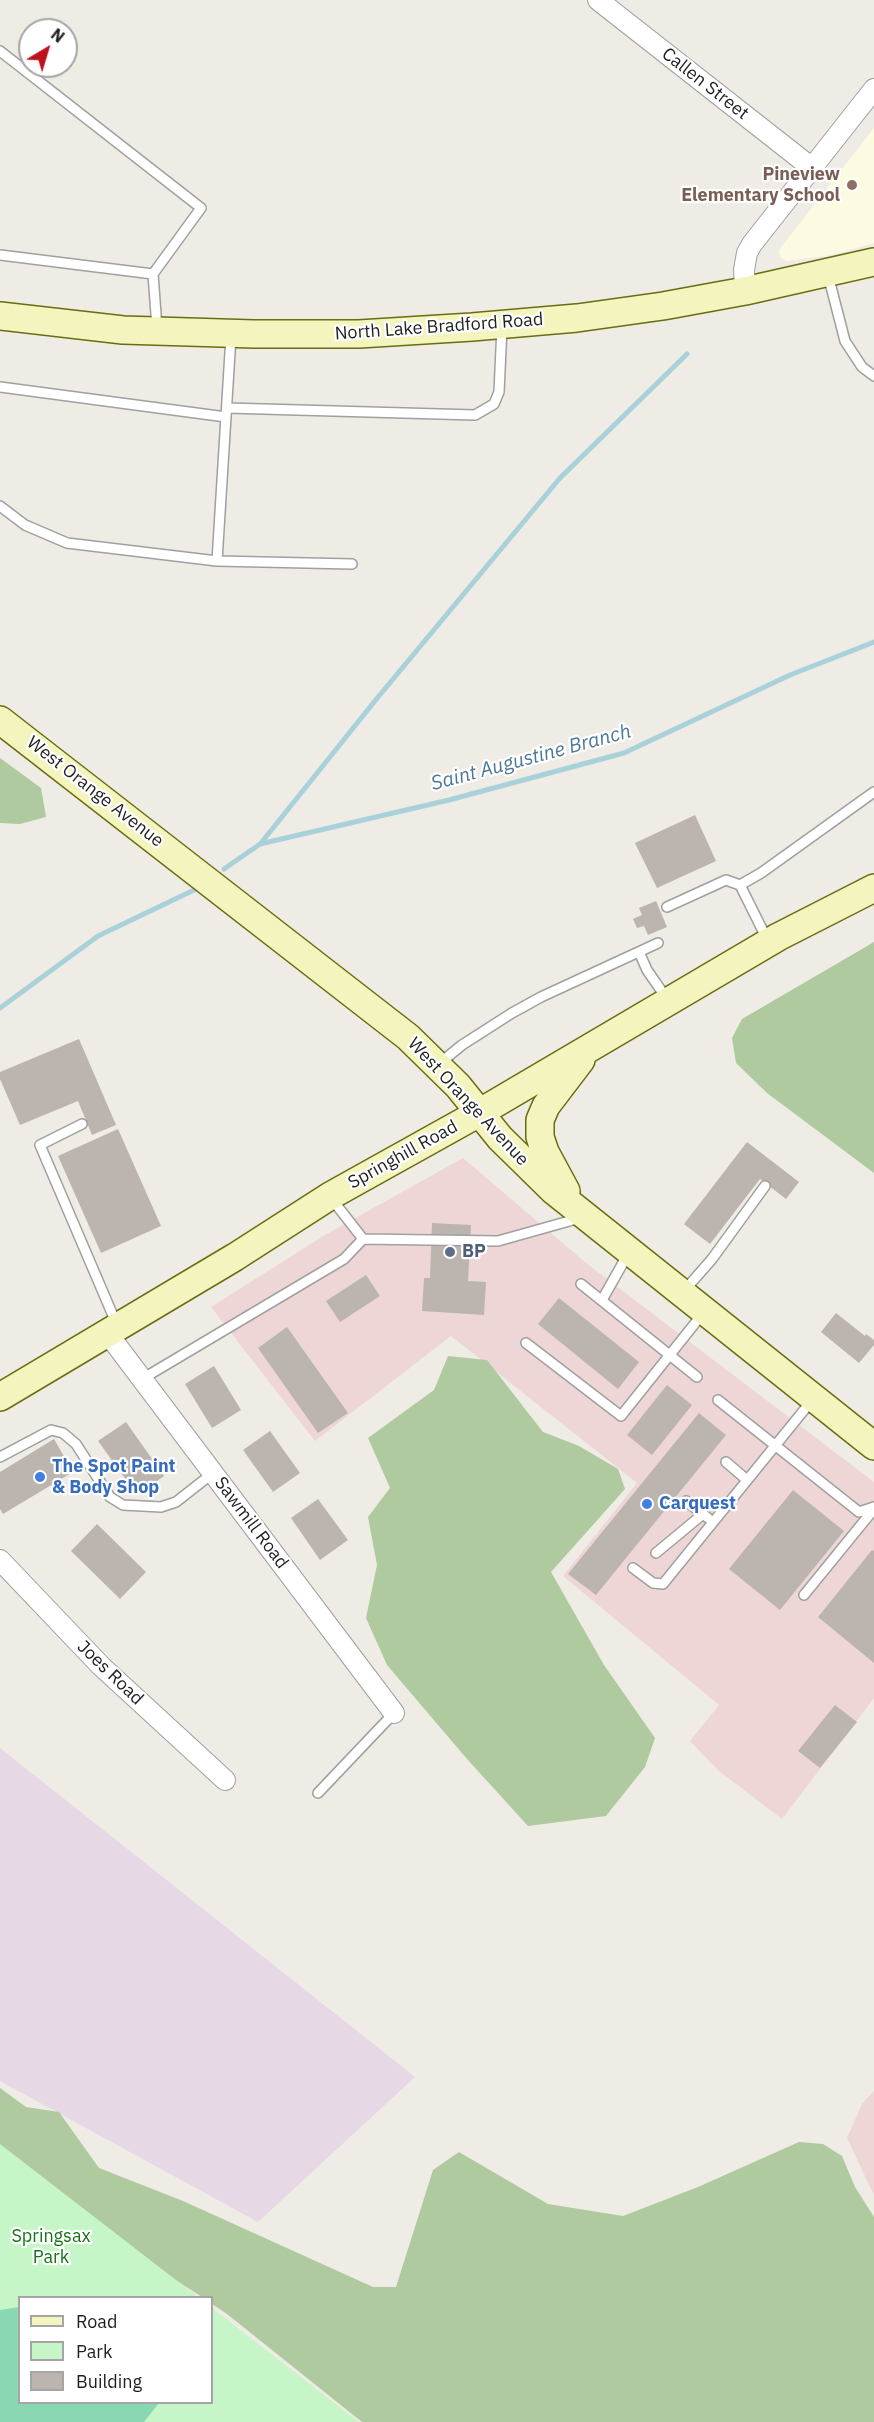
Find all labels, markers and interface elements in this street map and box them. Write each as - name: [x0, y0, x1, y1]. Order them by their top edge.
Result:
- north arrow: [18, 18, 78, 78]
- text: N: [47, 24, 69, 47]
- street label: Callen Street: [657, 43, 753, 125]
- place label: Pineview Elementary School: [681, 164, 840, 207]
- marker: Pineview Elementary School: [845, 178, 859, 192]
- street label: North Lake Bradford Road: [334, 309, 544, 345]
- water label: Saint Augustine Branch: [428, 720, 634, 796]
- street label: West Orange Avenue: [22, 732, 168, 852]
- street label: West Orange Avenue: [403, 1033, 533, 1171]
- street label: Springhill Road: [345, 1116, 461, 1194]
- place label: BP: [462, 1241, 486, 1263]
- marker: BP: [443, 1245, 457, 1259]
- place label: The Spot Paint & Body Shop: [52, 1456, 176, 1498]
- marker: The Spot Paint & Body Shop: [33, 1470, 47, 1484]
- street label: Sawmill Road: [209, 1473, 293, 1573]
- place label: Carquest: [659, 1493, 736, 1515]
- marker: Carquest: [640, 1497, 654, 1511]
- street label: Joes Road: [72, 1636, 148, 1710]
- park label: Springsax Park: [11, 2226, 91, 2268]
- legend: [18, 2296, 213, 2404]
- text: Road: [76, 2310, 117, 2333]
- text: Park: [76, 2340, 112, 2363]
- text: Building: [76, 2370, 142, 2393]

